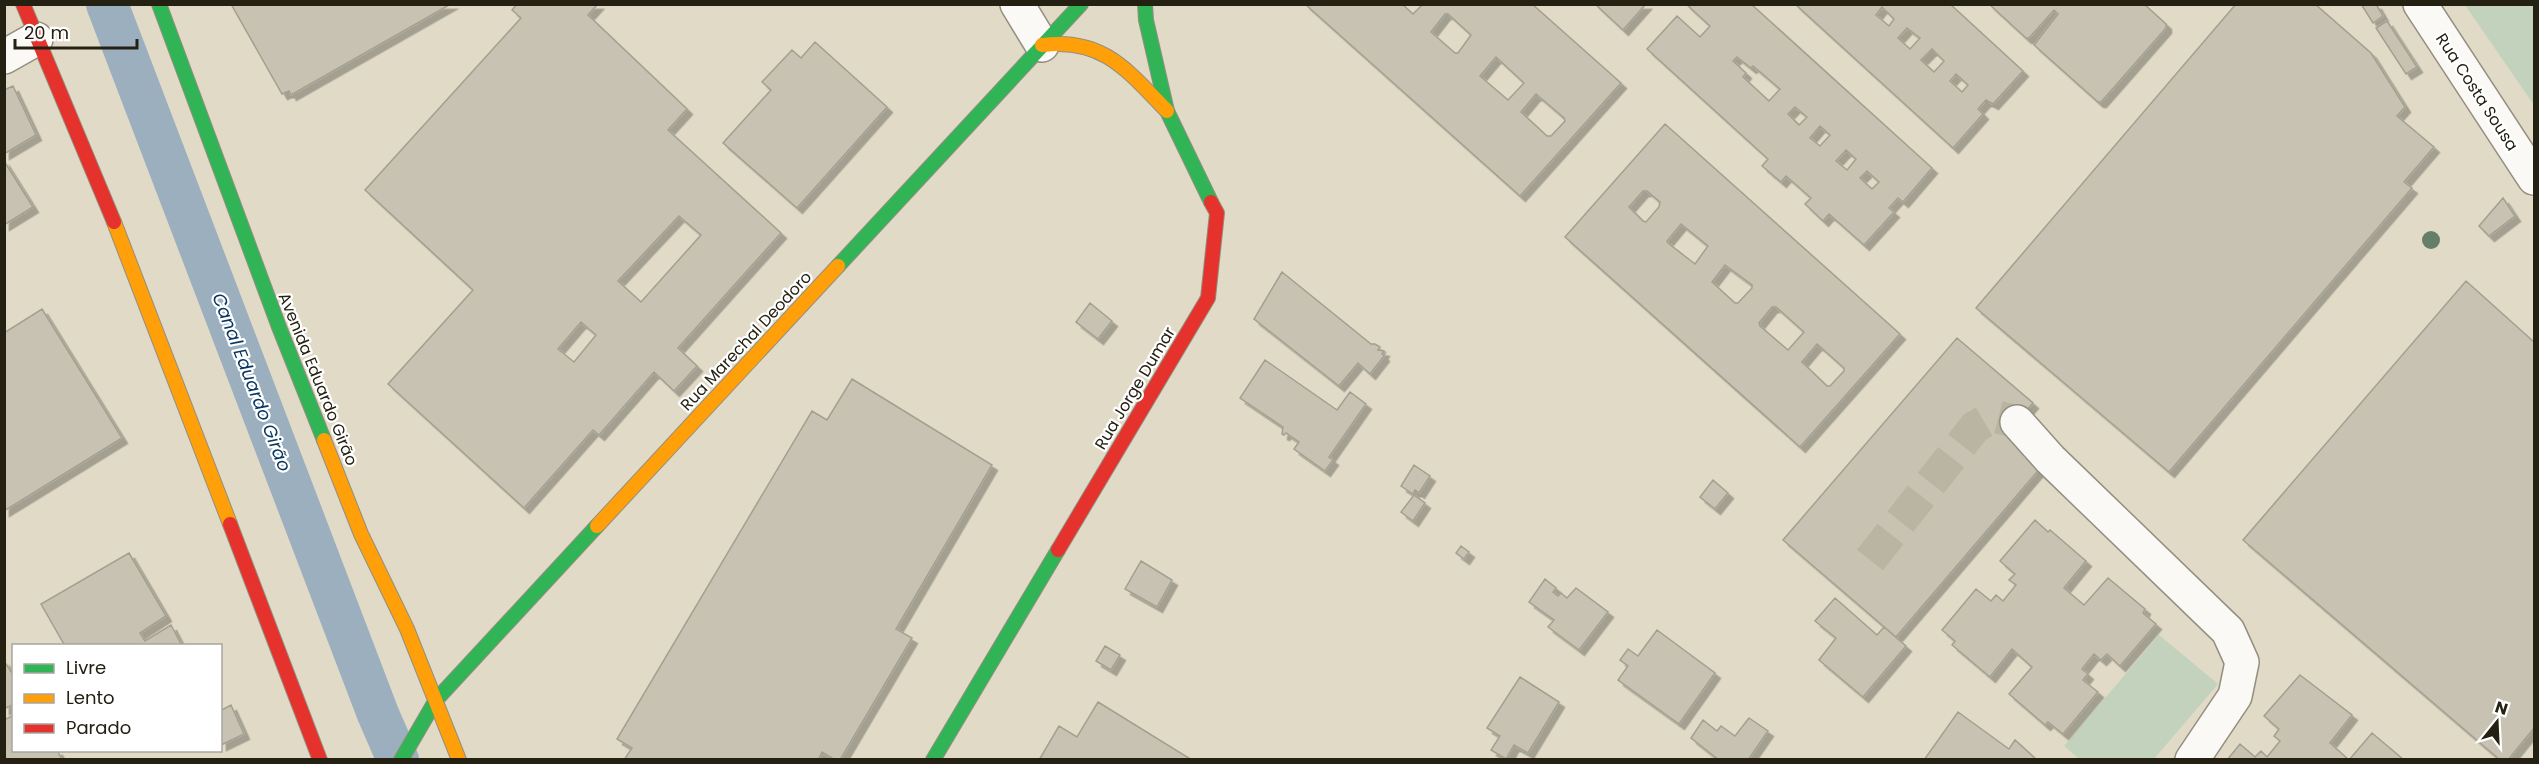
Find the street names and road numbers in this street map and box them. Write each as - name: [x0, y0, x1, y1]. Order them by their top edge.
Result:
- street label: Rua Costa Sousa: [2430, 29, 2524, 155]
- street label: Rua Marechal Deodoro: [675, 266, 817, 416]
- street label: Avenida Eduardo Girão: [273, 289, 363, 469]
- street label: Rua Jorge Dumar: [1089, 322, 1181, 454]

